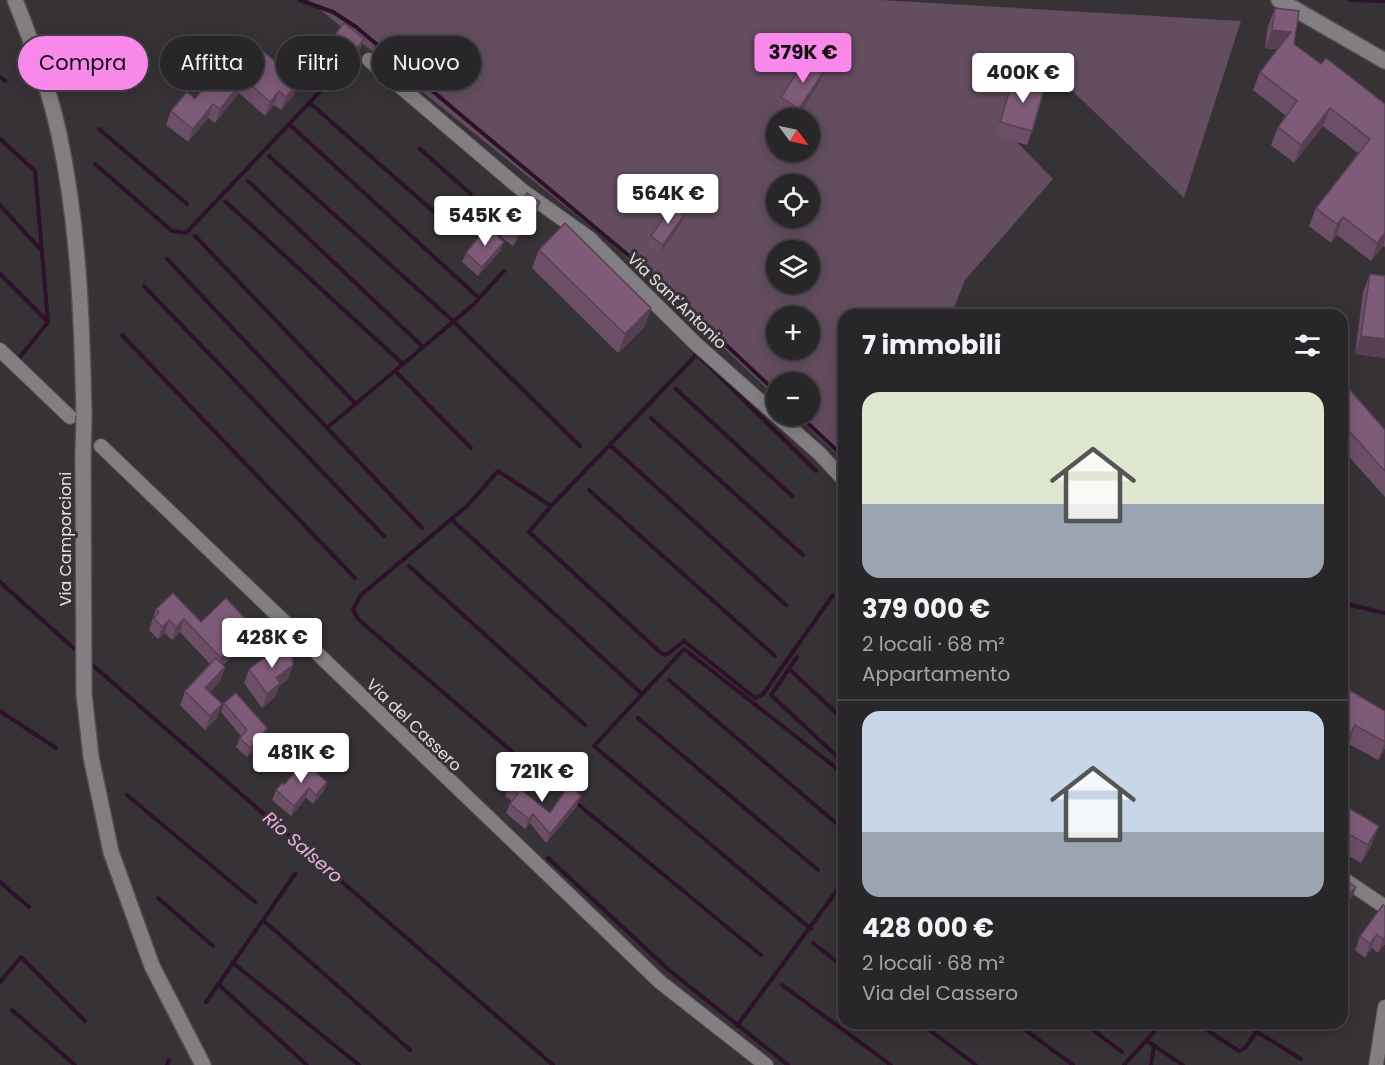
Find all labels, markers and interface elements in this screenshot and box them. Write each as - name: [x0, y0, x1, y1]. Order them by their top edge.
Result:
- pin: 379K €: [754, 33, 852, 84]
- chip: Compra: [18, 36, 148, 90]
- chip: Affitta: [160, 36, 264, 90]
- chip: Filtri: [276, 36, 360, 90]
- chip: Nuovo: [372, 36, 481, 90]
- text: 379K €: [768, 38, 838, 66]
- pin: 400K €: [974, 53, 1072, 104]
- text: 400K €: [986, 58, 1060, 86]
- north arrow: [766, 108, 820, 162]
- map controls: [766, 108, 820, 426]
- pin: 564K €: [619, 174, 717, 225]
- button: locate: [766, 174, 820, 228]
- text: 564K €: [631, 179, 705, 207]
- pin: 545K €: [436, 196, 534, 247]
- text: 545K €: [448, 201, 522, 229]
- button: layers: [766, 240, 820, 294]
- street label: Via Sant'Antonio: [622, 248, 732, 354]
- button: +: [766, 306, 820, 360]
- text: 7 immobili: [862, 327, 1001, 363]
- icon: filters: [1291, 329, 1324, 362]
- button: −: [766, 372, 820, 426]
- icon: home: [1039, 431, 1147, 539]
- street label: Via Camporcioni: [54, 472, 77, 606]
- text: 379 000 €: [862, 591, 990, 627]
- pin: 428K €: [223, 618, 321, 669]
- text: 428K €: [236, 623, 308, 651]
- text: 2 locali · 68 m²: [862, 630, 1005, 658]
- text: Appartamento: [862, 660, 1010, 688]
- street label: Via del Cassero: [361, 673, 467, 777]
- pin: 481K €: [252, 733, 350, 784]
- text: 481K €: [267, 738, 335, 766]
- icon: home: [1039, 750, 1147, 858]
- pin: 721K €: [493, 752, 591, 803]
- text: 721K €: [510, 757, 574, 785]
- water label: Rio Salsero: [258, 805, 348, 889]
- text: 428 000 €: [862, 910, 994, 946]
- text: 2 locali · 68 m²: [862, 949, 1005, 977]
- text: Via del Cassero: [862, 979, 1018, 1007]

